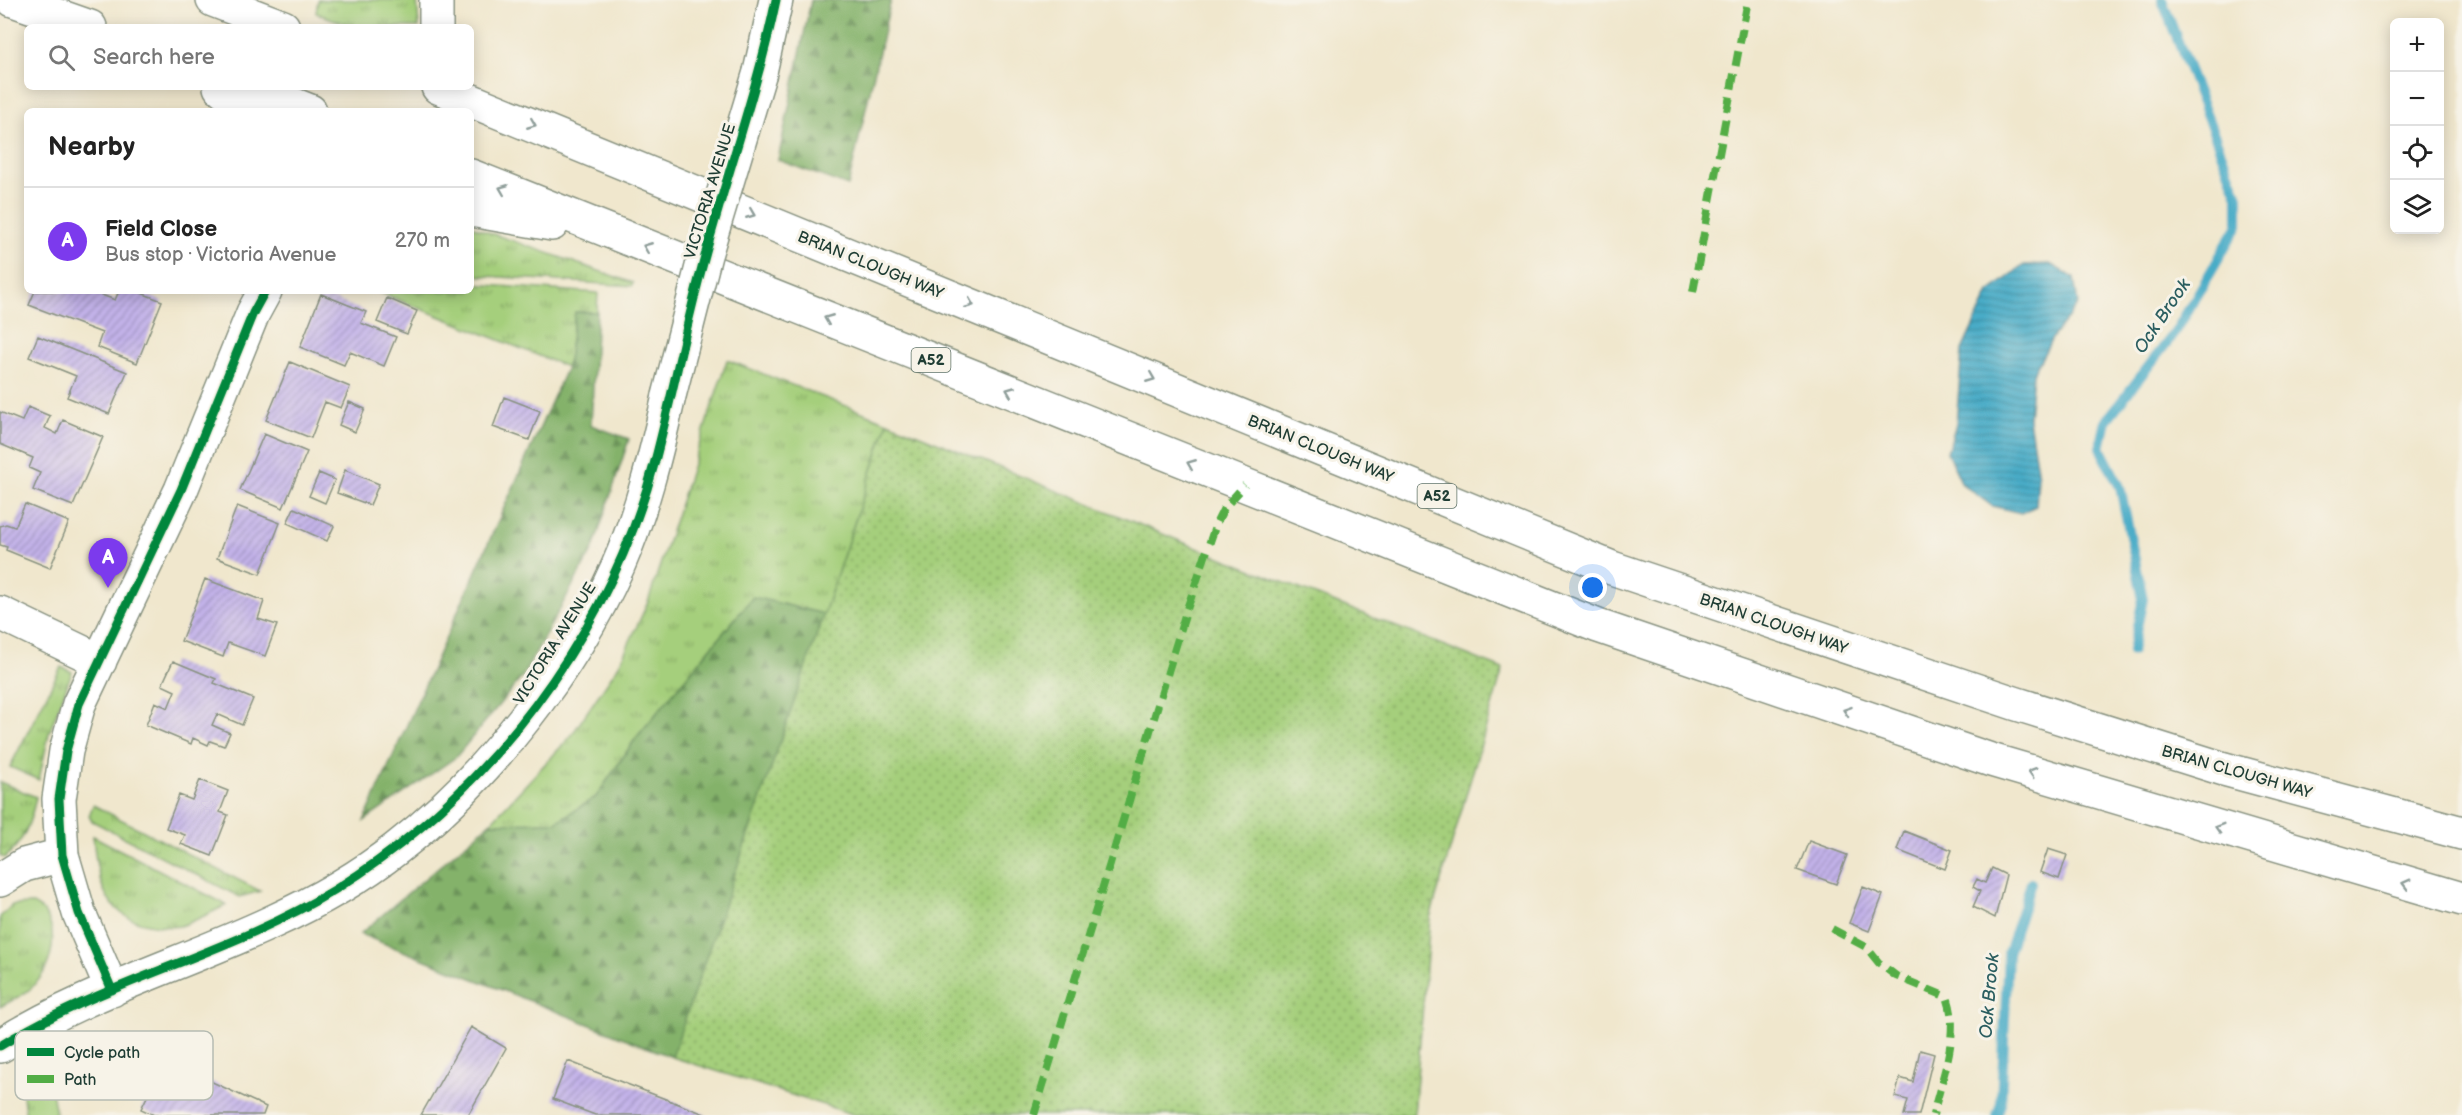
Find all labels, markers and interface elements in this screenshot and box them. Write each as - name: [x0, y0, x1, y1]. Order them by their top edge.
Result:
- map controls: [2390, 18, 2444, 234]
- button: +: [2390, 18, 2444, 72]
- search box: [24, 24, 474, 90]
- icon: search: [45, 41, 78, 74]
- text: Search here: [93, 44, 215, 71]
- button: −: [2390, 72, 2444, 126]
- one-way arrow: [526, 117, 537, 129]
- street label: VICTORIA AVENUE: [681, 121, 740, 261]
- button: locate: [2390, 126, 2444, 180]
- text: Nearby: [48, 132, 135, 163]
- button: layers: [2390, 180, 2444, 234]
- one-way arrow: [499, 184, 510, 196]
- one-way arrow: [745, 207, 756, 219]
- text: Field Close: [105, 216, 217, 243]
- street label: BRIAN CLOUGH WAY: [795, 227, 947, 304]
- text: A: [61, 229, 74, 253]
- text: 270 m: [395, 229, 450, 253]
- one-way arrow: [643, 242, 654, 254]
- text: Bus stop · Victoria Avenue: [105, 243, 336, 267]
- water label: Ock Brook: [2130, 274, 2196, 358]
- one-way arrow: [964, 297, 975, 309]
- one-way arrow: [824, 314, 835, 326]
- road number: A52: [912, 348, 950, 372]
- one-way arrow: [1144, 371, 1155, 383]
- one-way arrow: [1005, 386, 1015, 399]
- street label: BRIAN CLOUGH WAY: [1245, 411, 1397, 488]
- one-way arrow: [1186, 459, 1197, 471]
- road number: A52: [1418, 484, 1456, 508]
- pin: A: [88, 538, 128, 588]
- your location: [1578, 573, 1607, 602]
- street label: VICTORIA AVENUE: [510, 579, 601, 708]
- street label: BRIAN CLOUGH WAY: [1697, 590, 1851, 659]
- one-way arrow: [1842, 706, 1853, 718]
- street label: BRIAN CLOUGH WAY: [2159, 742, 2315, 803]
- one-way arrow: [2027, 767, 2038, 779]
- one-way arrow: [2214, 823, 2225, 835]
- one-way arrow: [2401, 878, 2411, 891]
- water label: Ock Brook: [1975, 951, 2004, 1040]
- legend: [15, 1031, 213, 1100]
- text: Cycle path: [64, 1044, 140, 1063]
- text: Path: [64, 1071, 96, 1090]

